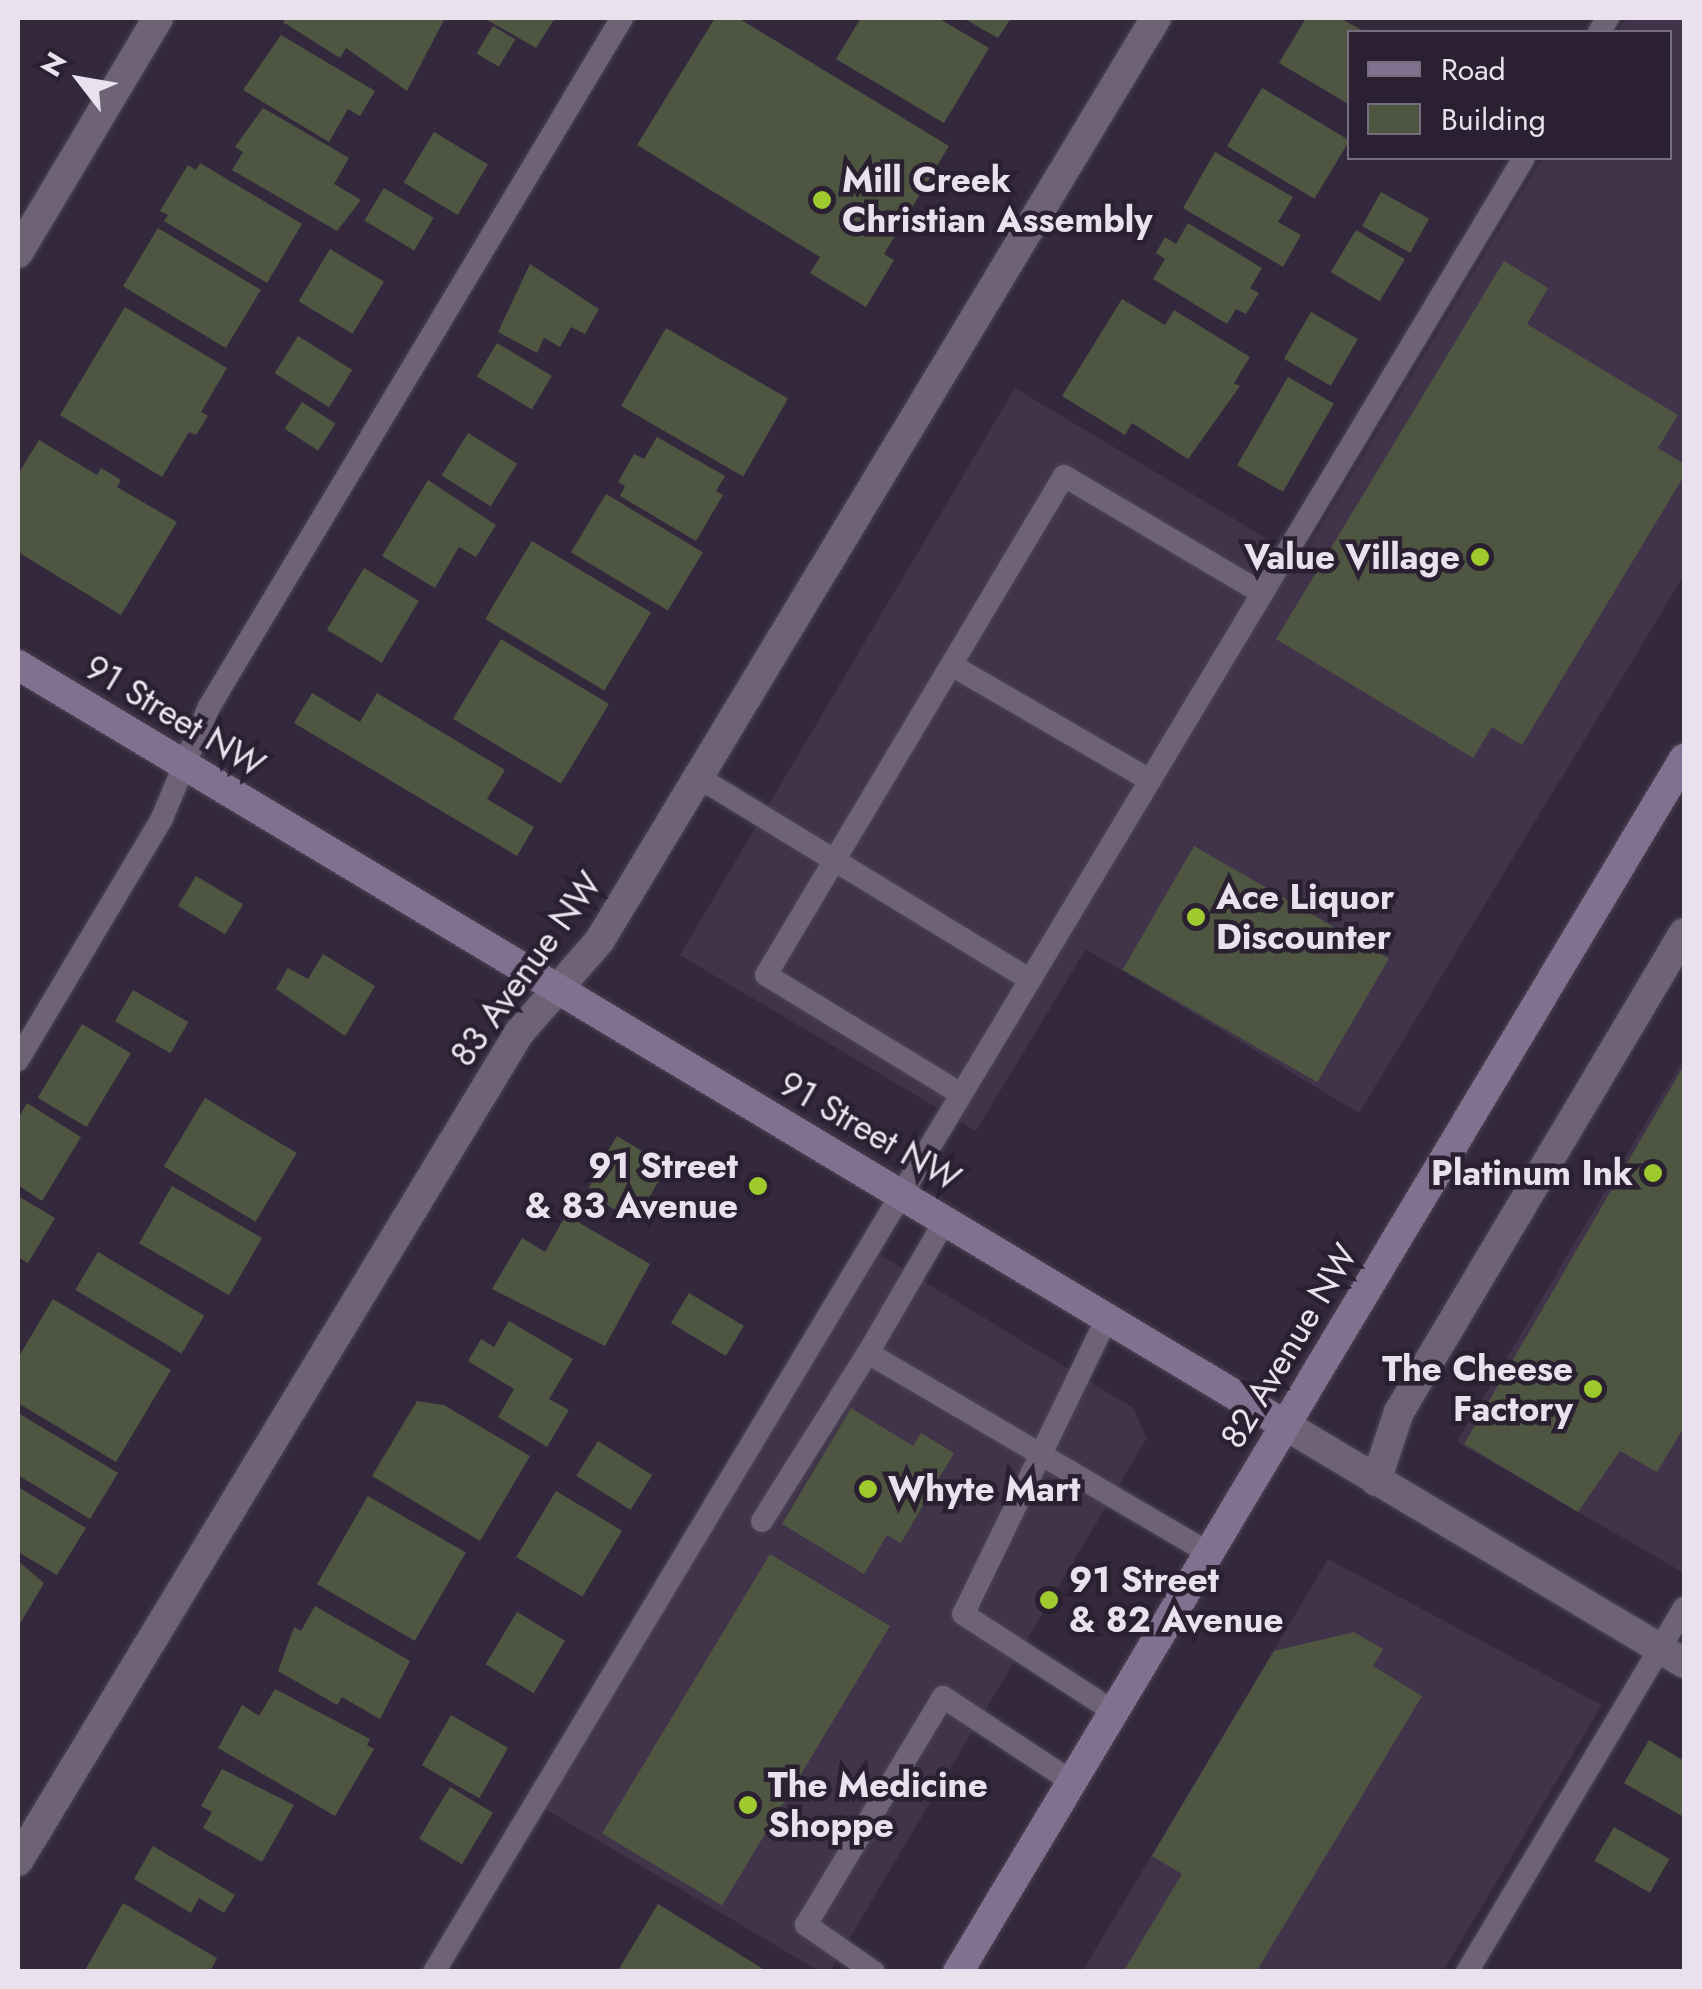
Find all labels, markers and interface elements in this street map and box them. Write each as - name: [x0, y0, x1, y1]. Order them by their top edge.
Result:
- north arrow: [30, 30, 130, 130]
- legend: [1347, 30, 1672, 160]
- text: N: [31, 44, 77, 84]
- text: Road: [1441, 48, 1506, 91]
- text: Building: [1441, 98, 1546, 141]
- place label: Mill Creek Christian Assembly: [842, 159, 1152, 241]
- marker: Mill Creek Christian Assembly: [811, 189, 833, 211]
- place label: Value Village: [1244, 536, 1460, 578]
- marker: Value Village: [1469, 546, 1491, 568]
- street label: 91 Street NW: [78, 646, 272, 786]
- street label: 83 Avenue NW: [441, 864, 611, 1074]
- place label: Ace Liquor Discounter: [1216, 876, 1394, 958]
- marker: Ace Liquor Discounter: [1185, 906, 1207, 928]
- street label: 91 Street NW: [772, 1062, 968, 1200]
- place label: 91 Street & 83 Avenue: [525, 1145, 738, 1227]
- place label: Platinum Ink: [1431, 1152, 1633, 1194]
- marker: Platinum Ink: [1642, 1162, 1664, 1184]
- marker: 91 Street & 83 Avenue: [747, 1175, 769, 1197]
- street label: 82 Avenue NW: [1212, 1236, 1366, 1456]
- place label: The Cheese Factory: [1382, 1348, 1573, 1430]
- marker: The Cheese Factory: [1582, 1378, 1604, 1400]
- place label: Whyte Mart: [888, 1468, 1080, 1510]
- marker: Whyte Mart: [857, 1478, 879, 1500]
- place label: 91 Street & 82 Avenue: [1069, 1559, 1283, 1641]
- marker: 91 Street & 82 Avenue: [1038, 1589, 1060, 1611]
- place label: The Medicine Shoppe: [768, 1764, 988, 1846]
- marker: The Medicine Shoppe: [737, 1794, 759, 1816]

